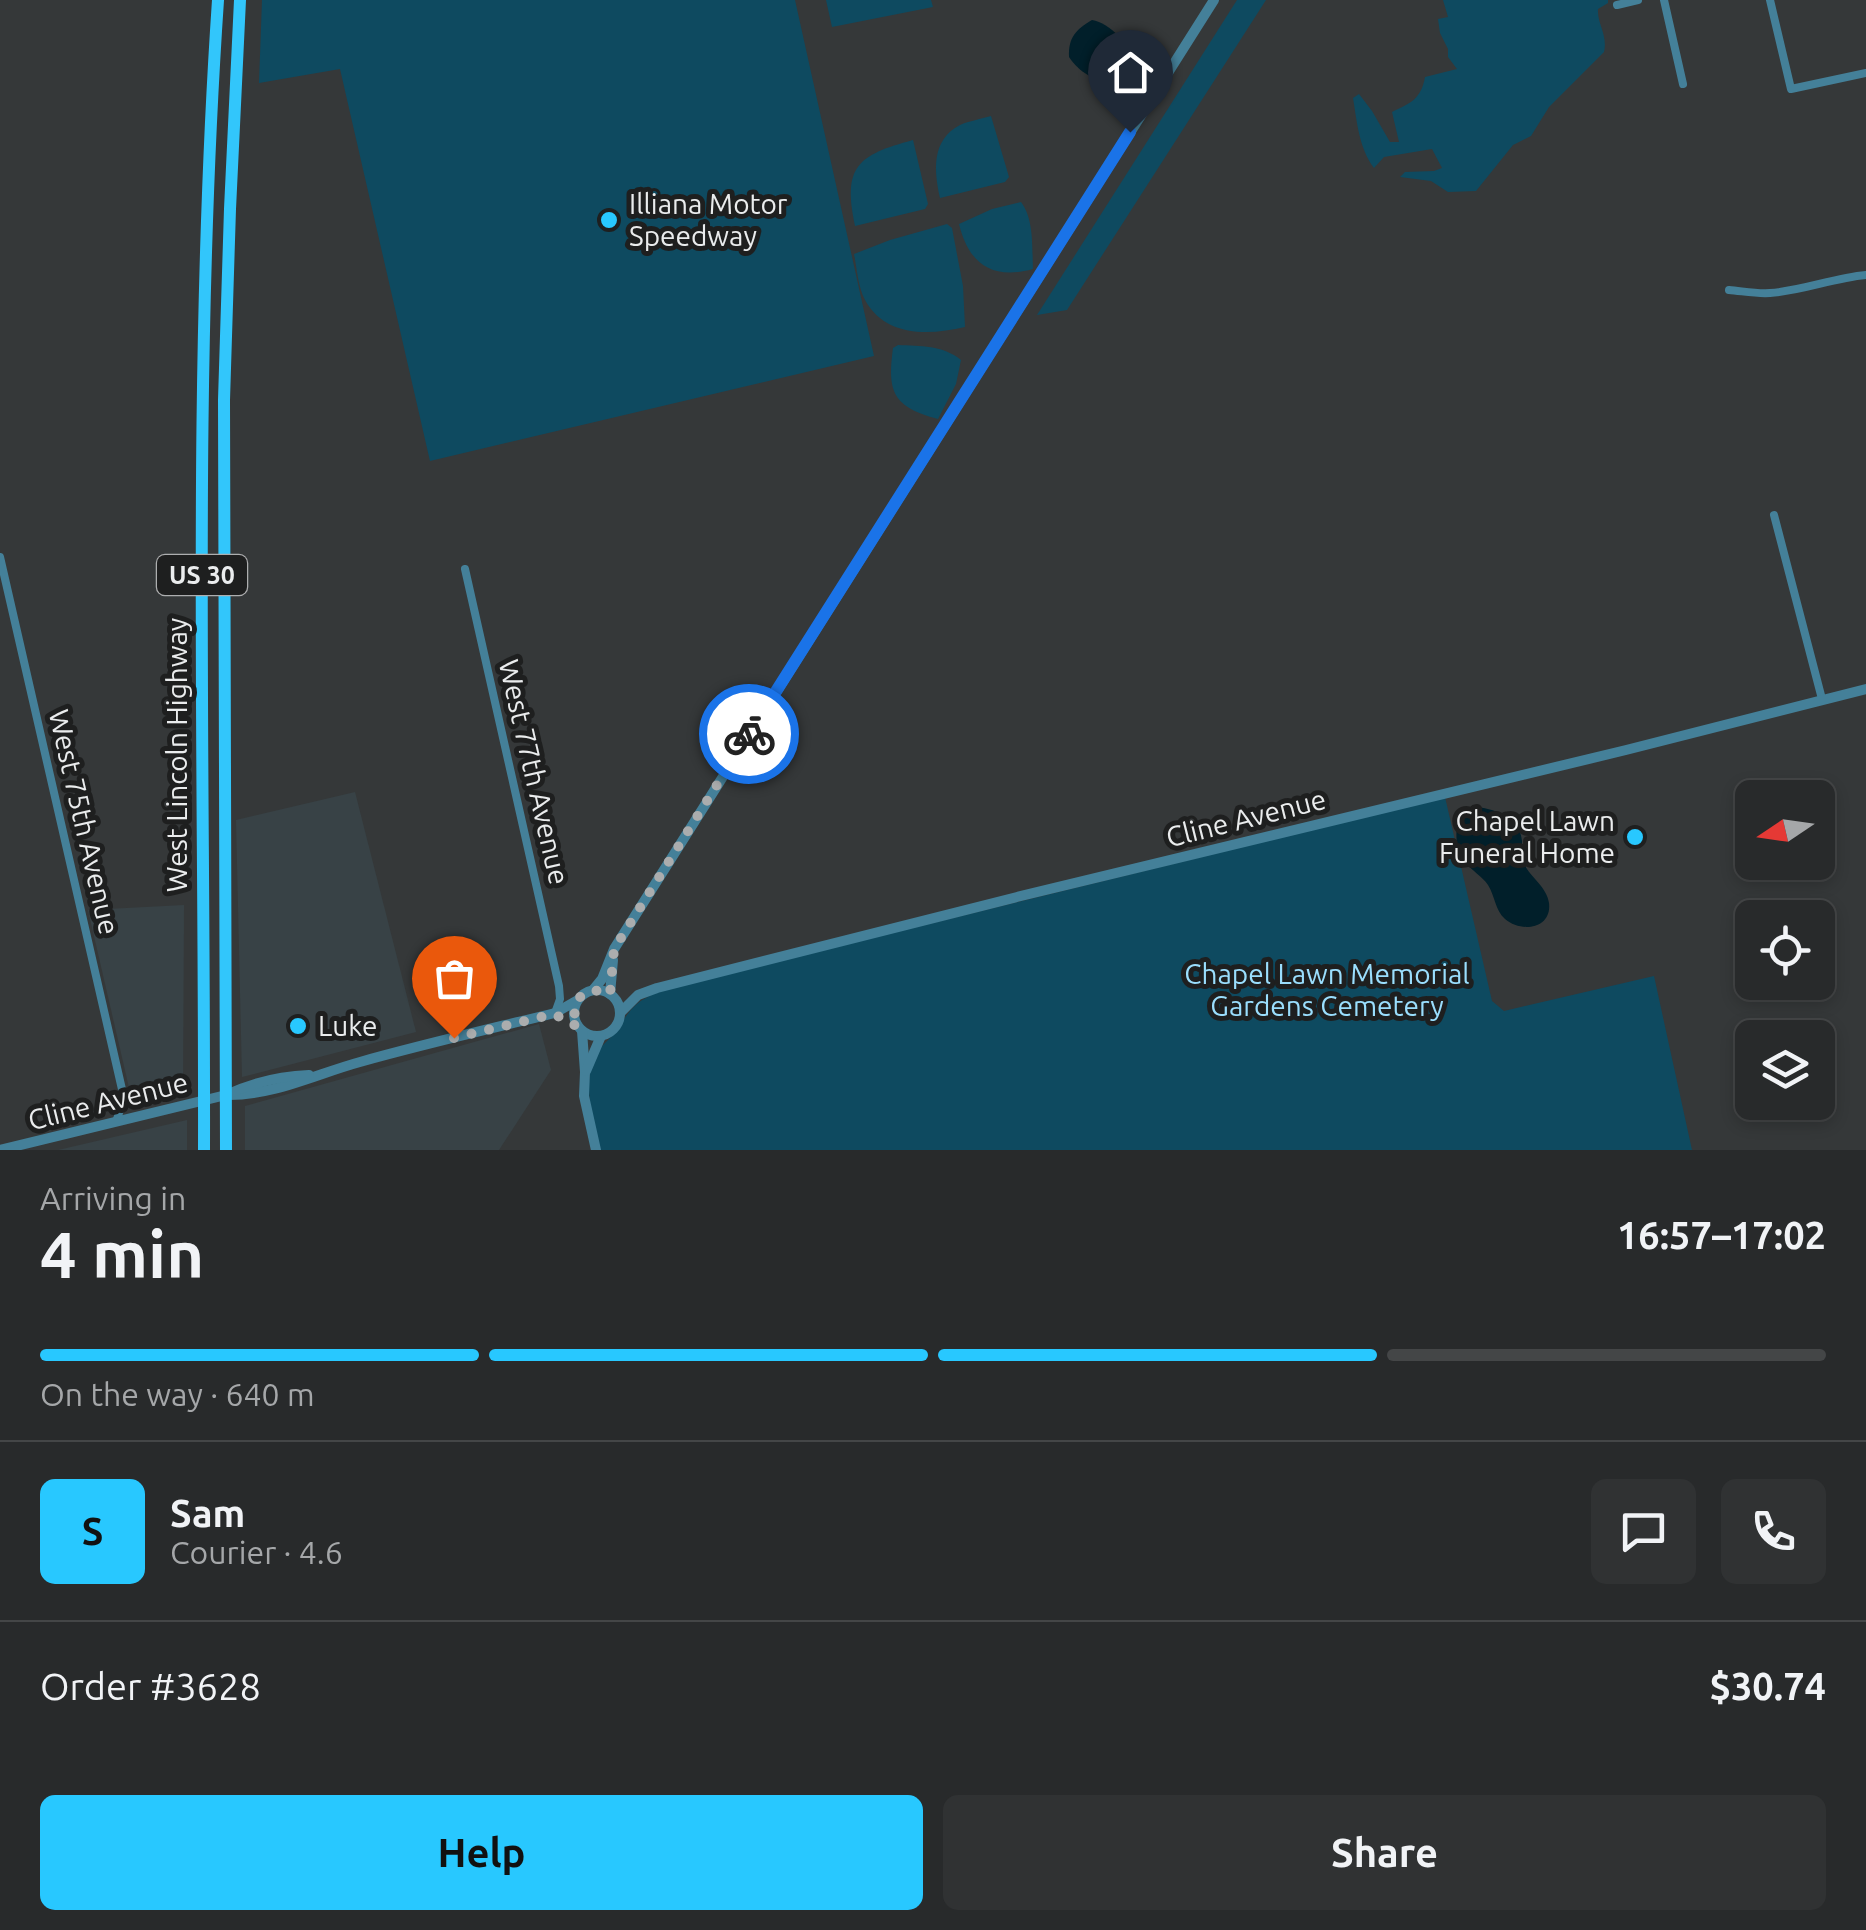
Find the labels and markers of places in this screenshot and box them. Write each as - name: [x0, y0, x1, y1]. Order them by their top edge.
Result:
- pin: [1088, 30, 1173, 133]
- place label: Illiana Motor Speedway: [629, 188, 788, 251]
- marker: Illiana Motor Speedway: [598, 209, 620, 231]
- place label: Chapel Lawn Funeral Home: [1439, 805, 1615, 868]
- marker: Chapel Lawn Funeral Home: [1624, 826, 1646, 848]
- pin: [412, 936, 497, 1039]
- place label: Luke: [318, 1010, 377, 1041]
- marker: Luke: [287, 1015, 309, 1037]

